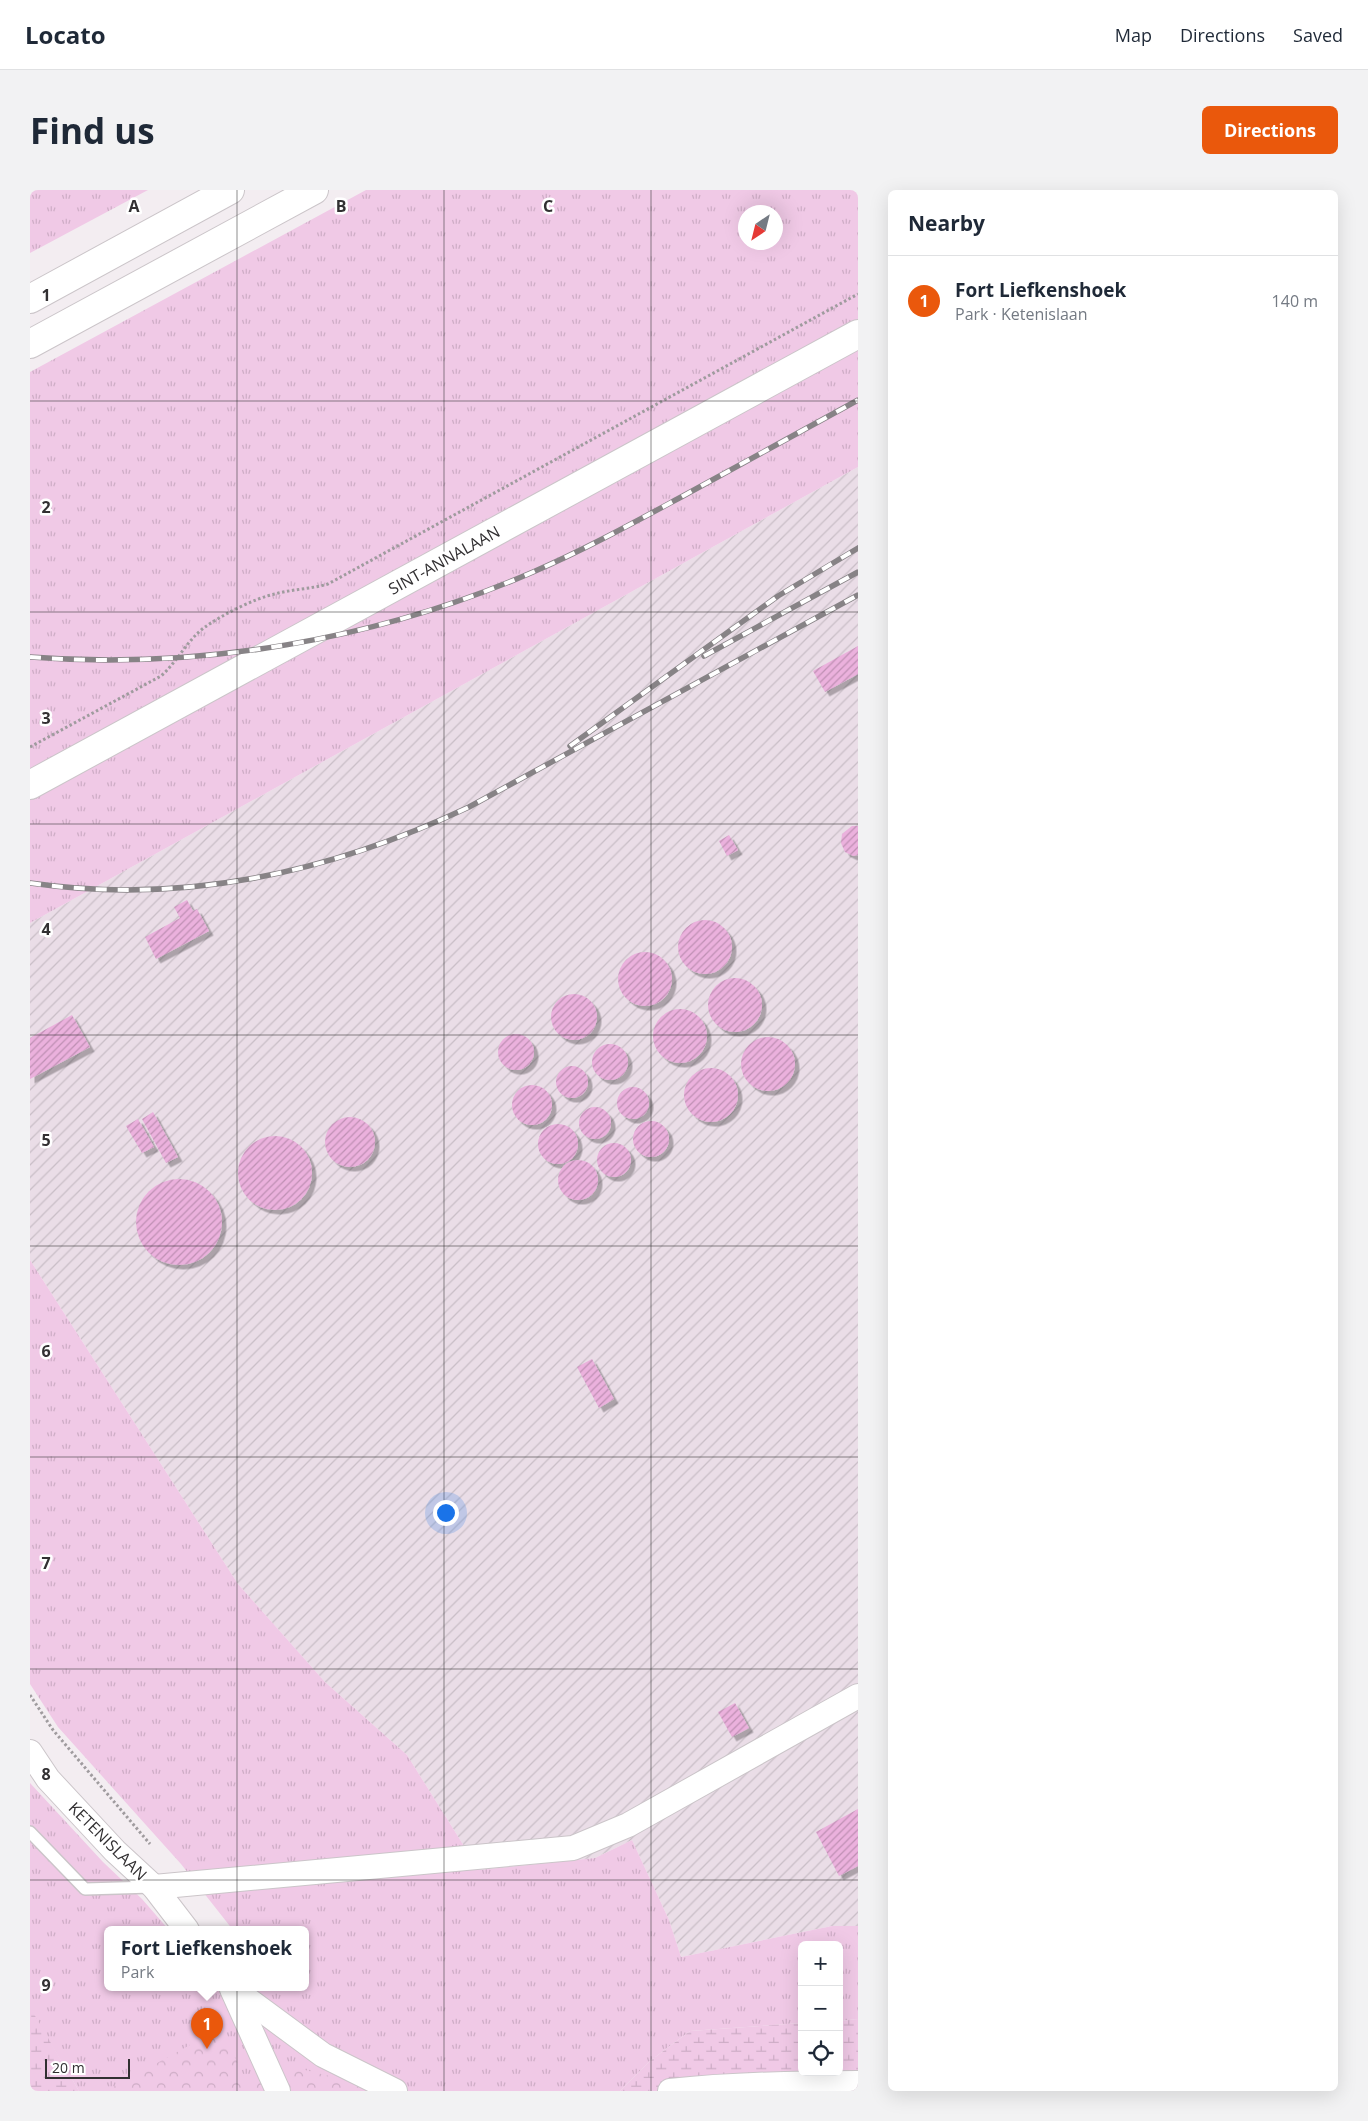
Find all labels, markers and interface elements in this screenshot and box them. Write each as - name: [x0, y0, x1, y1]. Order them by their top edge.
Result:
- text: Locato: [25, 18, 106, 51]
- text: Map: [1115, 23, 1152, 47]
- text: Directions: [1180, 23, 1265, 47]
- text: Saved: [1293, 23, 1343, 47]
- button: Directions: [1202, 106, 1338, 154]
- text: Find us: [30, 107, 155, 154]
- text: A: [128, 195, 140, 217]
- text: B: [336, 195, 346, 217]
- text: C: [543, 195, 553, 217]
- north arrow: [738, 205, 783, 250]
- text: Nearby: [908, 209, 985, 237]
- text: Fort Liefkenshoek: [955, 277, 1126, 303]
- text: 1: [41, 284, 51, 306]
- text: 1: [919, 290, 929, 312]
- text: 140 m: [1272, 290, 1318, 312]
- text: Park · Ketenislaan: [955, 303, 1088, 325]
- text: 2: [41, 496, 51, 518]
- street label: SINT-ANNALAAN: [384, 520, 504, 600]
- text: 3: [41, 707, 51, 729]
- text: 4: [41, 918, 51, 940]
- text: 5: [41, 1129, 51, 1151]
- text: 6: [41, 1340, 51, 1362]
- your location: [433, 1500, 459, 1526]
- text: 7: [41, 1552, 51, 1574]
- text: 8: [41, 1763, 51, 1785]
- street label: KETENISLAAN: [64, 1797, 152, 1885]
- popup: [104, 1926, 309, 1991]
- text: Fort Liefkenshoek: [121, 1935, 292, 1961]
- map controls: [798, 1941, 843, 2076]
- button: +: [798, 1941, 843, 1986]
- text: Park: [121, 1961, 154, 1983]
- text: 9: [41, 1974, 51, 1996]
- button: −: [798, 1986, 843, 2031]
- pin: 1: [191, 2008, 223, 2049]
- button: locate: [798, 2031, 843, 2076]
- scale bar: [45, 2056, 130, 2079]
- text: 20 m: [52, 2058, 85, 2077]

